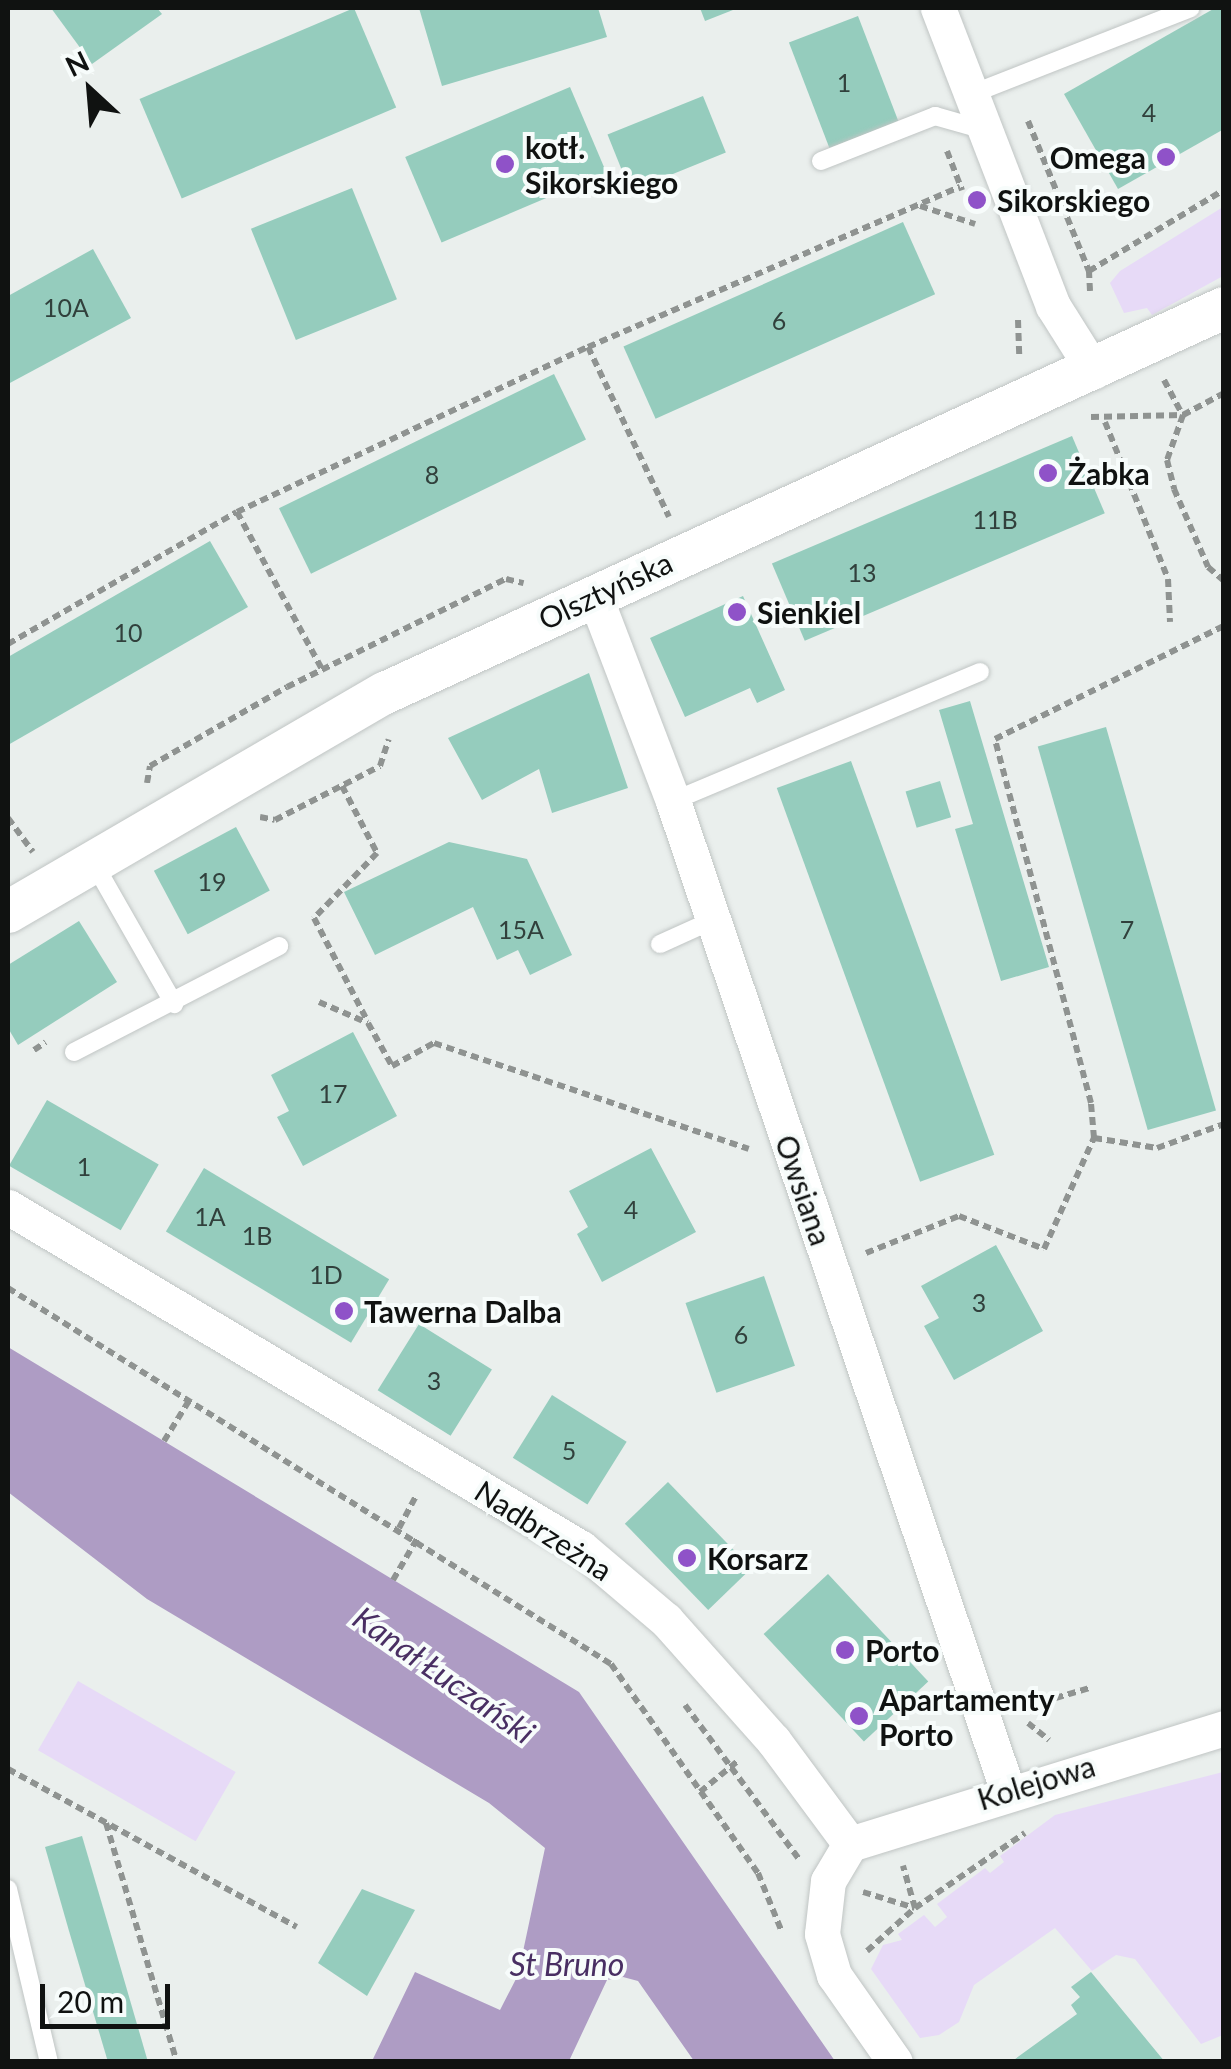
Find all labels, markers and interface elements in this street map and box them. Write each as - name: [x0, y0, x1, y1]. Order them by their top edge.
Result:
- north arrow: [40, 40, 140, 140]
- text: N: [60, 43, 94, 83]
- house number: 1: [837, 67, 851, 97]
- house number: 4: [1142, 97, 1156, 127]
- place label: kotł. Sikorskiego: [525, 129, 678, 200]
- place label: Omega: [1050, 139, 1146, 175]
- marker: Omega: [1155, 146, 1177, 168]
- marker: kotł. Sikorskiego: [494, 153, 516, 175]
- place label: Sikorskiego: [997, 182, 1150, 218]
- marker: Sikorskiego: [966, 189, 988, 211]
- house number: 10A: [43, 292, 89, 322]
- house number: 6: [772, 305, 786, 335]
- place label: Żabka: [1068, 455, 1150, 491]
- house number: 8: [425, 459, 439, 489]
- marker: Żabka: [1037, 462, 1059, 484]
- house number: 11B: [972, 504, 1018, 534]
- street label: Olsztyńska: [532, 543, 678, 637]
- house number: 13: [848, 557, 876, 587]
- place label: Sienkiel: [757, 594, 861, 630]
- marker: Sienkiel: [726, 601, 748, 623]
- house number: 10: [114, 617, 142, 647]
- house number: 19: [198, 866, 226, 896]
- house number: 15A: [498, 914, 544, 944]
- house number: 7: [1120, 914, 1134, 944]
- house number: 17: [319, 1078, 347, 1108]
- street label: Owsiana: [768, 1130, 840, 1250]
- house number: 1: [77, 1151, 91, 1181]
- house number: 4: [624, 1194, 638, 1224]
- house number: 1A: [194, 1201, 226, 1231]
- house number: 1B: [242, 1220, 272, 1250]
- house number: 1D: [309, 1259, 343, 1289]
- house number: 3: [972, 1287, 986, 1317]
- place label: Tawerna Dalba: [364, 1293, 562, 1329]
- marker: Tawerna Dalba: [333, 1300, 355, 1322]
- house number: 6: [734, 1319, 748, 1349]
- house number: 3: [427, 1365, 441, 1395]
- house number: 5: [562, 1435, 576, 1465]
- street label: Nadbrzeżna: [469, 1472, 619, 1588]
- place label: Korsarz: [707, 1540, 808, 1576]
- marker: Korsarz: [676, 1547, 698, 1569]
- water label: Kanał Łuczański: [346, 1598, 542, 1752]
- place label: Porto: [865, 1632, 940, 1668]
- marker: Porto: [834, 1639, 856, 1661]
- place label: Apartamenty Porto: [879, 1681, 1054, 1752]
- marker: Apartamenty Porto: [848, 1705, 870, 1727]
- street label: Kolejowa: [973, 1747, 1099, 1817]
- water label: St Bruno: [510, 1945, 624, 1983]
- scale bar: [45, 1964, 175, 2026]
- text: 20 m: [57, 1983, 124, 2019]

